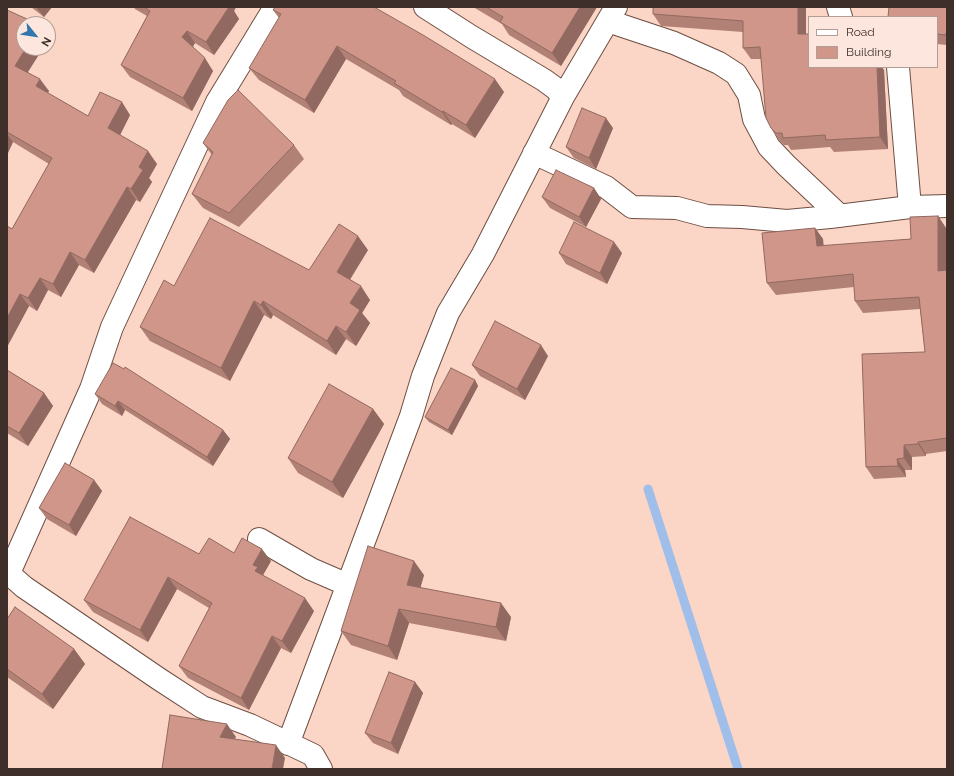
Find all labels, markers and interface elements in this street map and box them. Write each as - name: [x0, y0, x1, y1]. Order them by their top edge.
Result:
- north arrow: [16, 16, 56, 56]
- legend: [808, 16, 938, 68]
- text: Road: [846, 25, 875, 39]
- text: N: [38, 35, 54, 49]
- text: Building: [846, 45, 892, 59]

